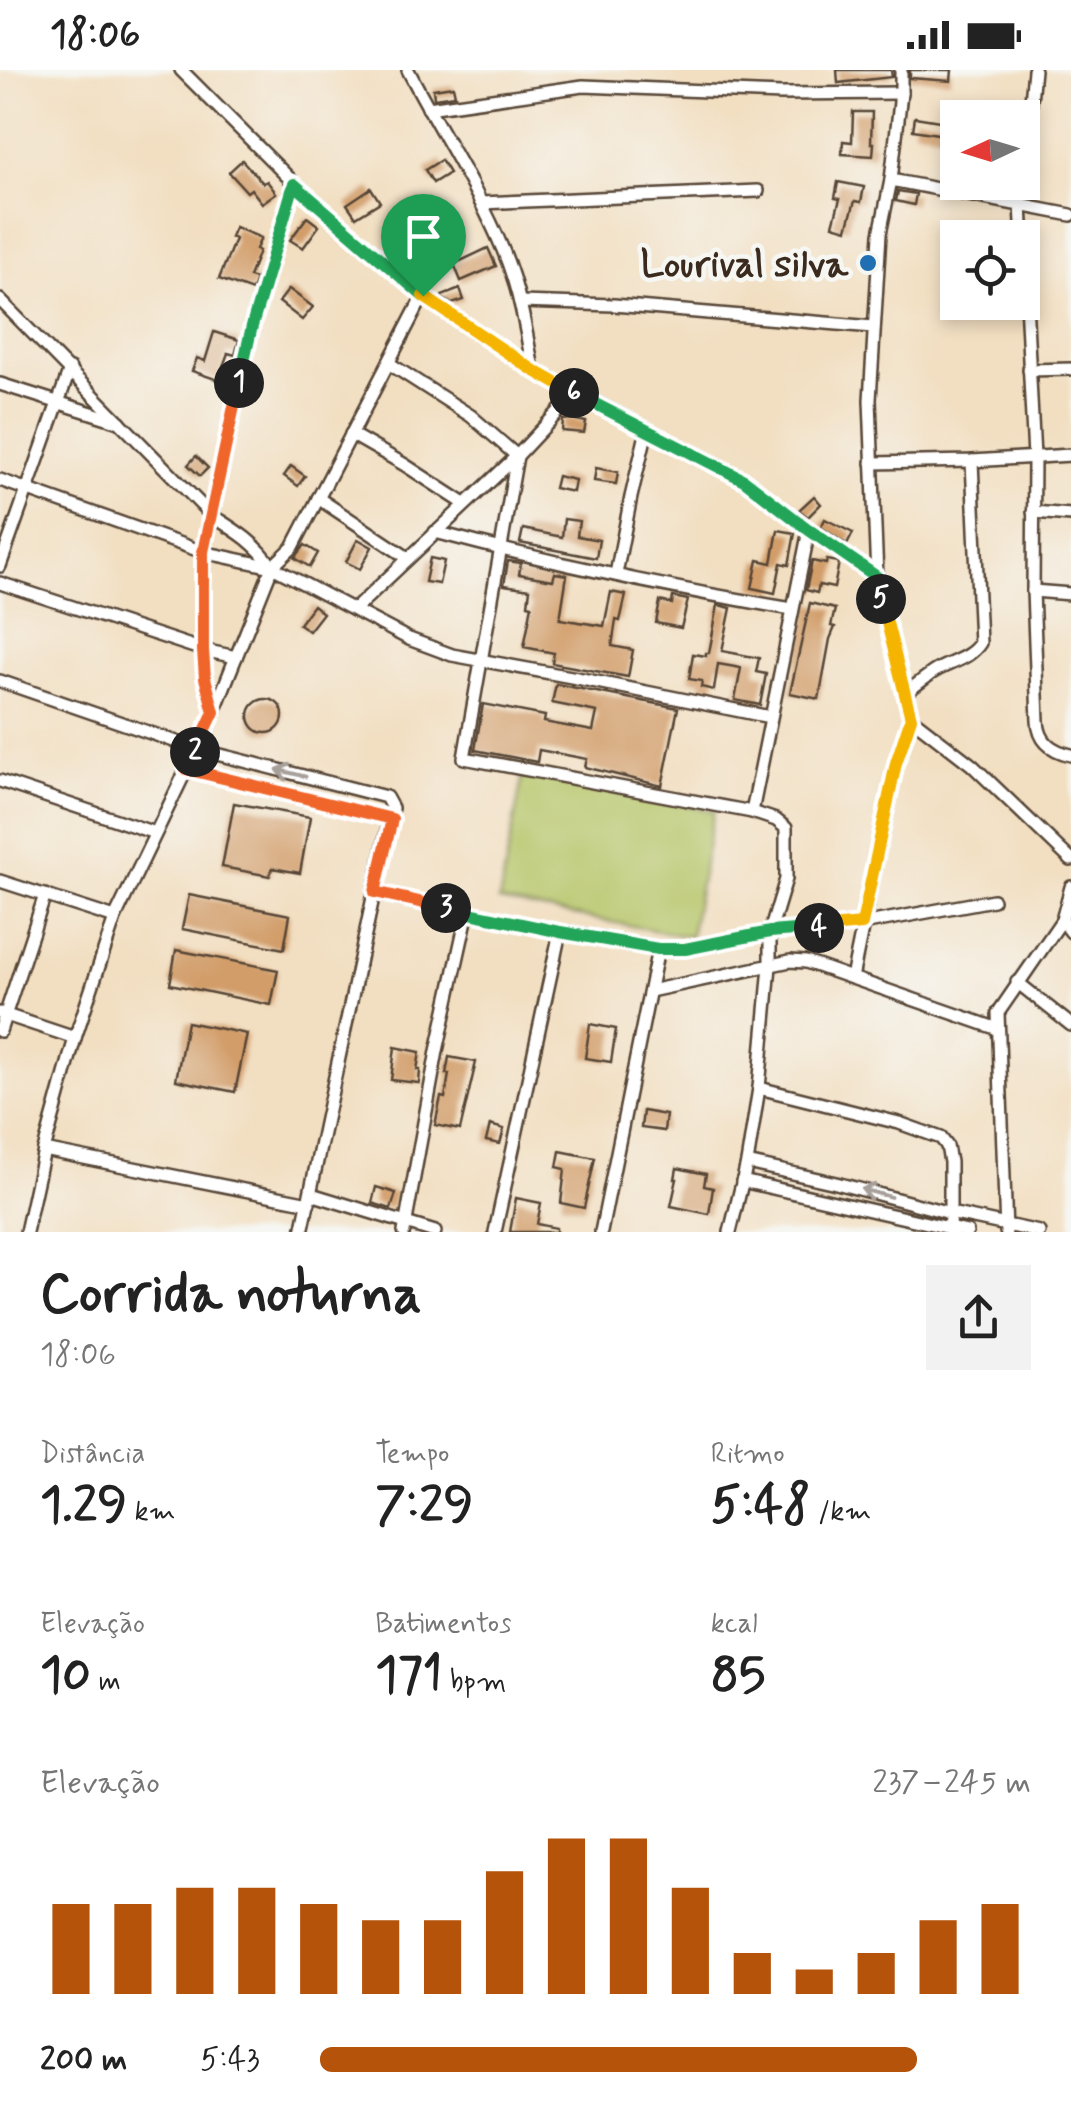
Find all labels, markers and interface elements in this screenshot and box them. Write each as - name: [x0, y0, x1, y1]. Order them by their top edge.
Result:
- text: 18:06: [50, 11, 140, 60]
- north arrow: [940, 100, 1040, 200]
- map controls: [940, 100, 1040, 320]
- pin: [381, 194, 466, 297]
- icon: arrive: [396, 209, 451, 264]
- button: locate: [940, 220, 1040, 320]
- place label: Lourival silva: [641, 241, 849, 290]
- marker: Lourival silva: [857, 252, 879, 274]
- pin: 1: [214, 358, 264, 408]
- text: 1: [233, 364, 245, 401]
- pin: 6: [549, 368, 599, 418]
- text: 6: [567, 374, 581, 411]
- pin: 5: [856, 574, 906, 624]
- text: 5: [873, 580, 889, 617]
- pin: 2: [170, 727, 220, 777]
- text: 2: [188, 733, 202, 770]
- one-way arrow: [276, 763, 307, 782]
- pin: 3: [421, 883, 471, 933]
- text: 3: [440, 889, 452, 926]
- pin: 4: [794, 903, 844, 953]
- text: 4: [811, 909, 827, 946]
- one-way arrow: [861, 1183, 892, 1202]
- text: Corrida noturna: [40, 1260, 421, 1332]
- button: share: [926, 1265, 1031, 1370]
- text: 18:06: [40, 1334, 116, 1376]
- text: Distância: [40, 1436, 145, 1473]
- text: Tempo: [375, 1436, 449, 1473]
- text: Ritmo: [711, 1436, 785, 1473]
- text: 1.29: [40, 1473, 127, 1539]
- text: 7:29: [375, 1473, 473, 1539]
- text: 5:48: [711, 1473, 811, 1539]
- text: km: [127, 1494, 175, 1531]
- text: /km: [811, 1494, 871, 1531]
- text: Elevação: [40, 1606, 145, 1643]
- text: Batimentos: [375, 1606, 512, 1643]
- text: kcal: [711, 1606, 758, 1643]
- text: 10: [40, 1643, 91, 1709]
- text: 171: [375, 1643, 442, 1709]
- text: 85: [711, 1643, 766, 1709]
- text: m: [91, 1664, 121, 1701]
- text: bpm: [442, 1664, 506, 1701]
- text: Elevação: [40, 1762, 160, 1804]
- text: 237–245 m: [872, 1762, 1031, 1804]
- text: 200 m: [40, 2039, 127, 2081]
- text: 5:43: [200, 2039, 260, 2081]

